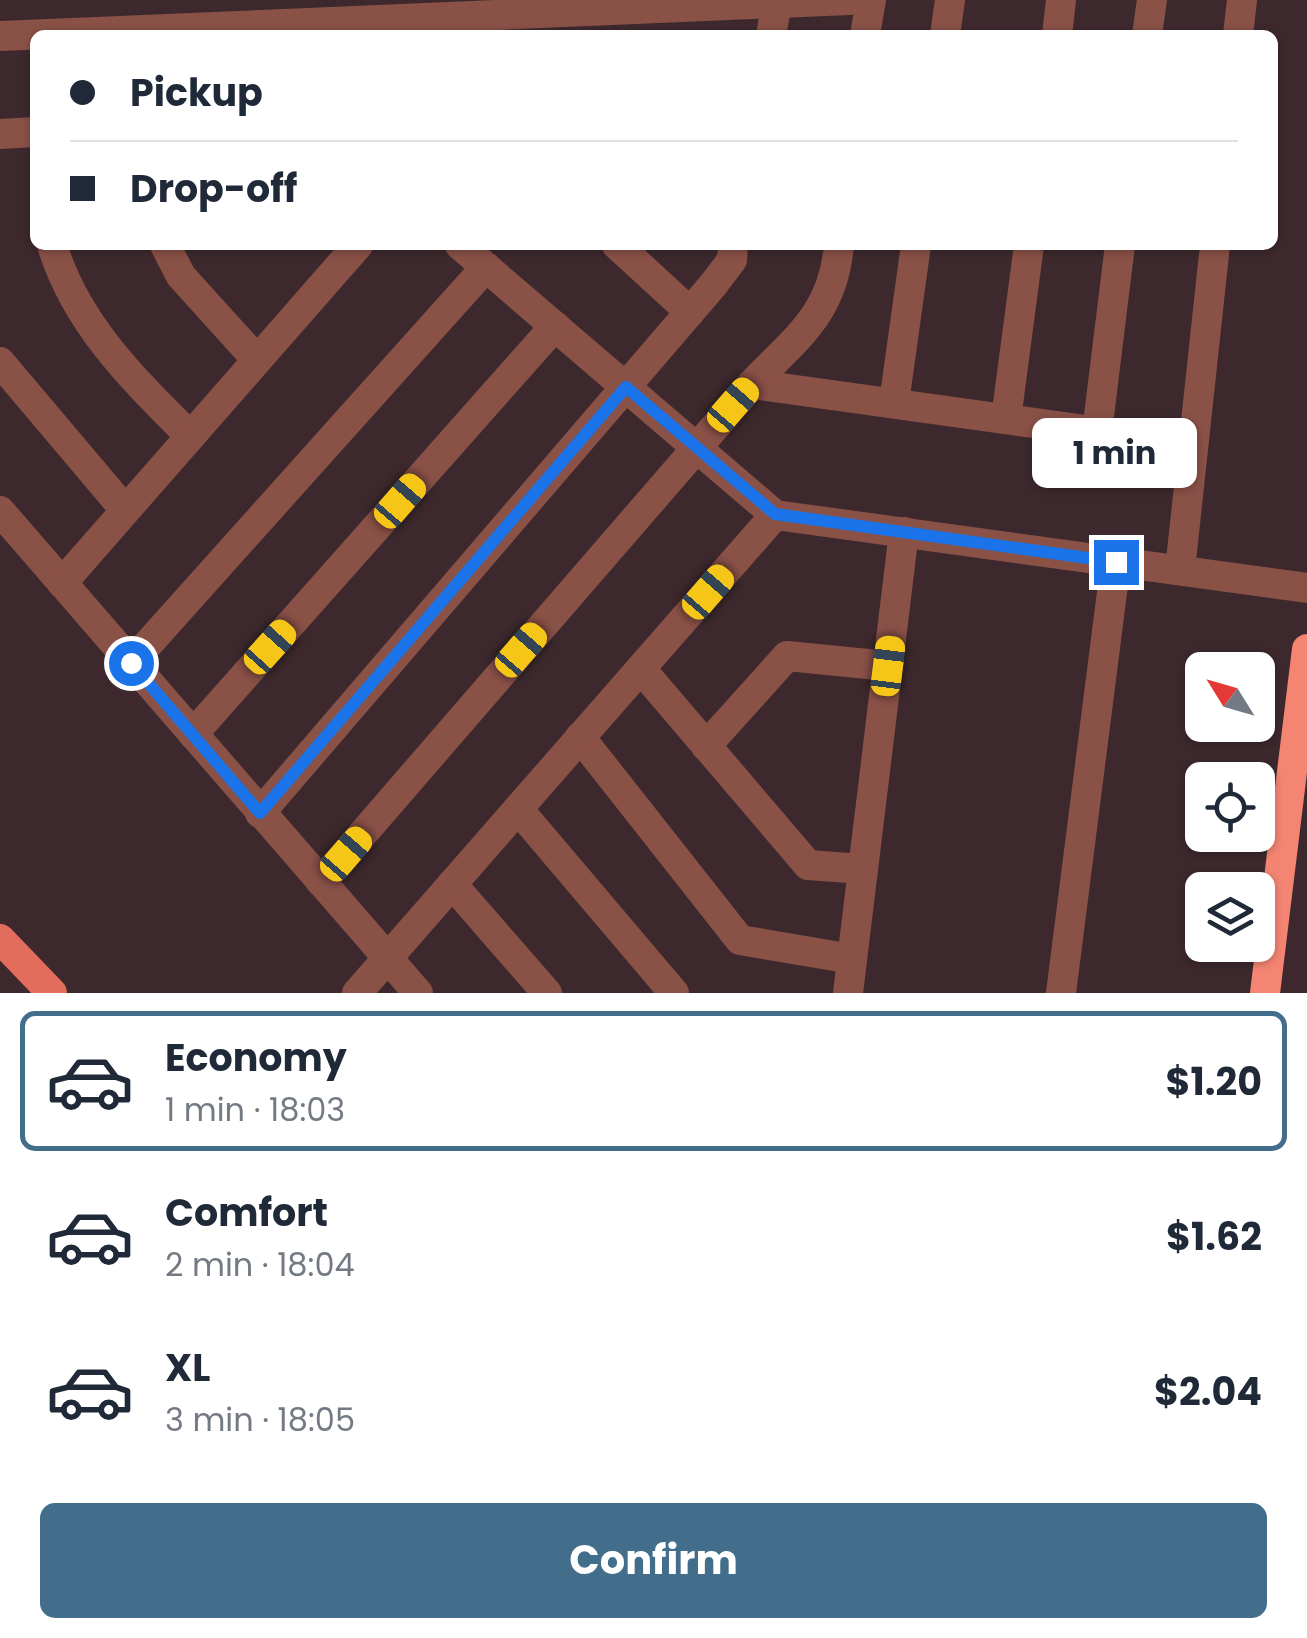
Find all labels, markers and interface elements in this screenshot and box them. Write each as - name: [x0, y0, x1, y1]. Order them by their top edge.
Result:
- text: Pickup: [130, 66, 263, 119]
- text: Drop-off: [130, 162, 298, 215]
- car: [702, 373, 764, 437]
- callout: 1 min: [1034, 417, 1198, 487]
- text: 1 min: [1073, 430, 1156, 475]
- car: [369, 469, 431, 533]
- route end: [1094, 540, 1139, 585]
- car: [677, 560, 739, 624]
- car: [239, 615, 301, 679]
- car: [490, 618, 552, 682]
- car: [869, 634, 907, 698]
- route start: [109, 641, 154, 686]
- north arrow: [1185, 652, 1275, 742]
- map controls: [1185, 652, 1275, 962]
- button: locate: [1185, 762, 1275, 852]
- car: [315, 822, 377, 886]
- button: layers: [1185, 872, 1275, 962]
- text: Economy: [165, 1031, 347, 1084]
- icon: car: [45, 1036, 135, 1126]
- text: $1.20: [1166, 1055, 1262, 1108]
- text: 1 min · 18:03: [165, 1087, 345, 1132]
- text: Comfort: [165, 1186, 328, 1239]
- icon: car: [45, 1191, 135, 1281]
- text: $1.62: [1166, 1210, 1262, 1263]
- text: 2 min · 18:04: [165, 1242, 355, 1287]
- text: XL: [165, 1341, 210, 1394]
- icon: car: [45, 1346, 135, 1436]
- text: $2.04: [1154, 1365, 1262, 1418]
- text: 3 min · 18:05: [165, 1397, 355, 1442]
- button: Confirm: [40, 1503, 1267, 1618]

